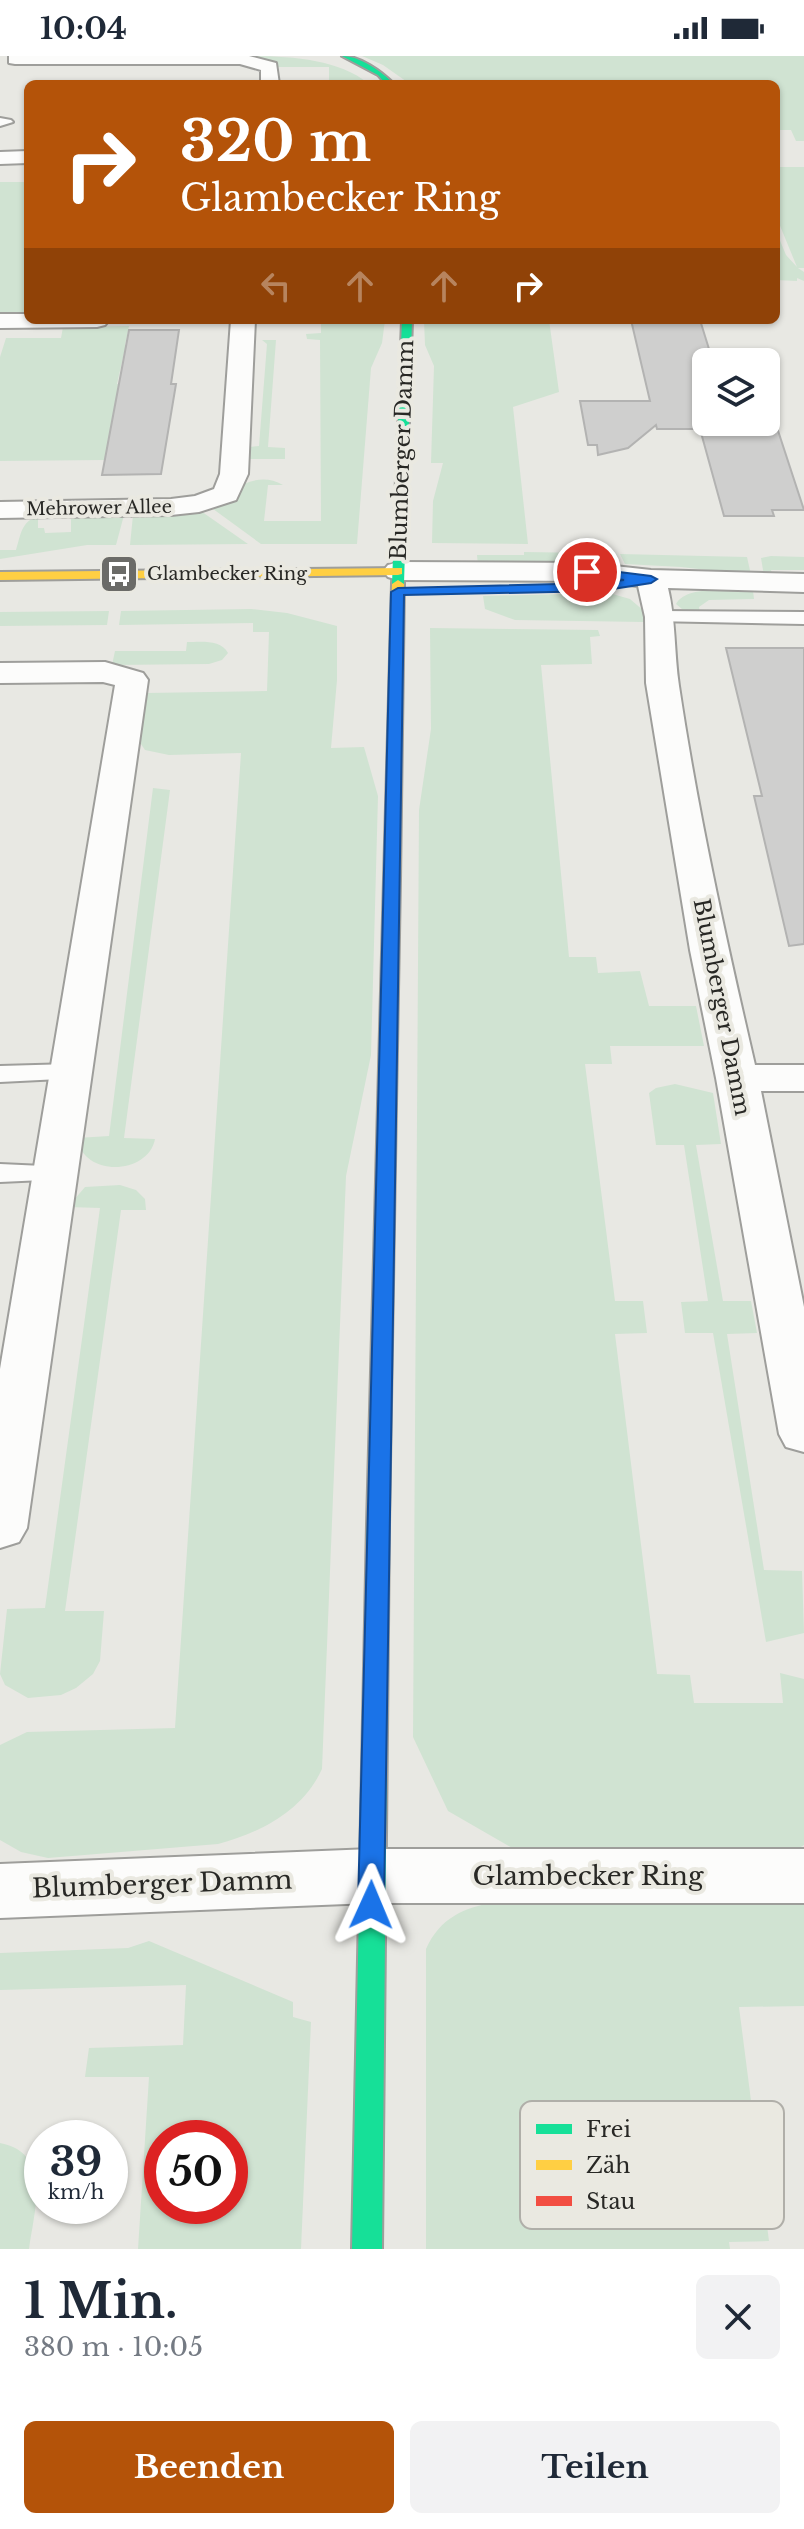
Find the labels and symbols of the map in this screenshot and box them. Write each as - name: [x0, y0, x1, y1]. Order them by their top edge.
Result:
- street label: Blumberger Damm: [385, 339, 419, 561]
- street label: Mehrower Allee: [26, 496, 172, 520]
- pin: [553, 538, 621, 606]
- bus stop icon: Glambecker Ring: [98, 553, 140, 595]
- place label: Glambecker Ring: [147, 563, 307, 585]
- street label: Blumberger Damm: [688, 896, 756, 1118]
- street label: Glambecker Ring: [472, 1860, 704, 1892]
- street label: Blumberger Damm: [31, 1863, 293, 1905]
- position arrow: [329, 1863, 413, 1947]
- legend: [520, 2101, 784, 2229]
- text: Frei: [586, 2116, 631, 2143]
- speed limit sign: 50: [144, 2120, 248, 2224]
- text: Zäh: [586, 2152, 630, 2179]
- text: Stau: [586, 2188, 636, 2215]

